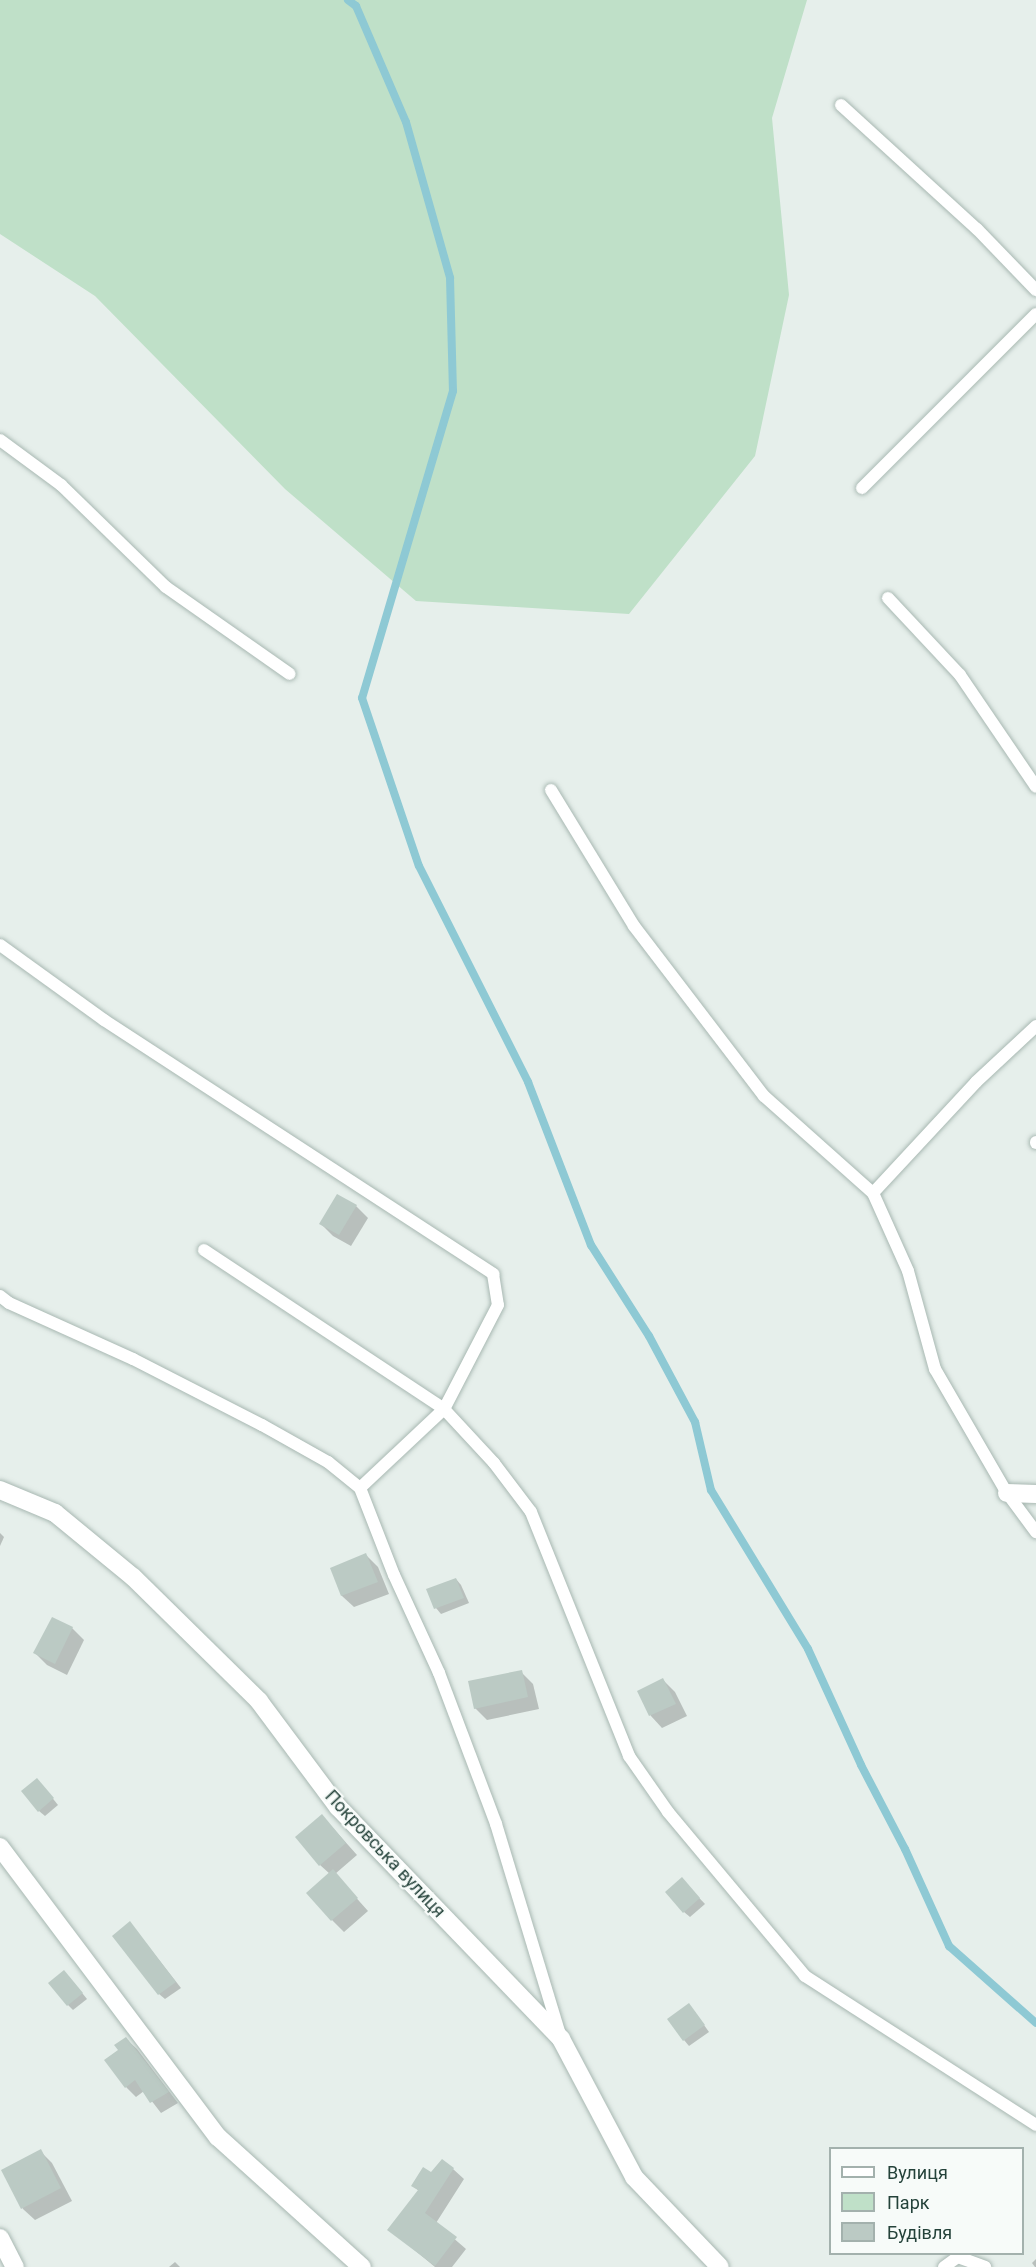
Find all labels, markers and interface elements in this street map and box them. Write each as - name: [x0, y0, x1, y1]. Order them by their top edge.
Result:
- street label: Покровська вулиця: [320, 1786, 450, 1922]
- legend: [829, 2147, 1024, 2255]
- text: Вулиця: [887, 2162, 948, 2183]
- text: Парк: [887, 2192, 929, 2213]
- text: Будівля: [887, 2222, 952, 2243]

